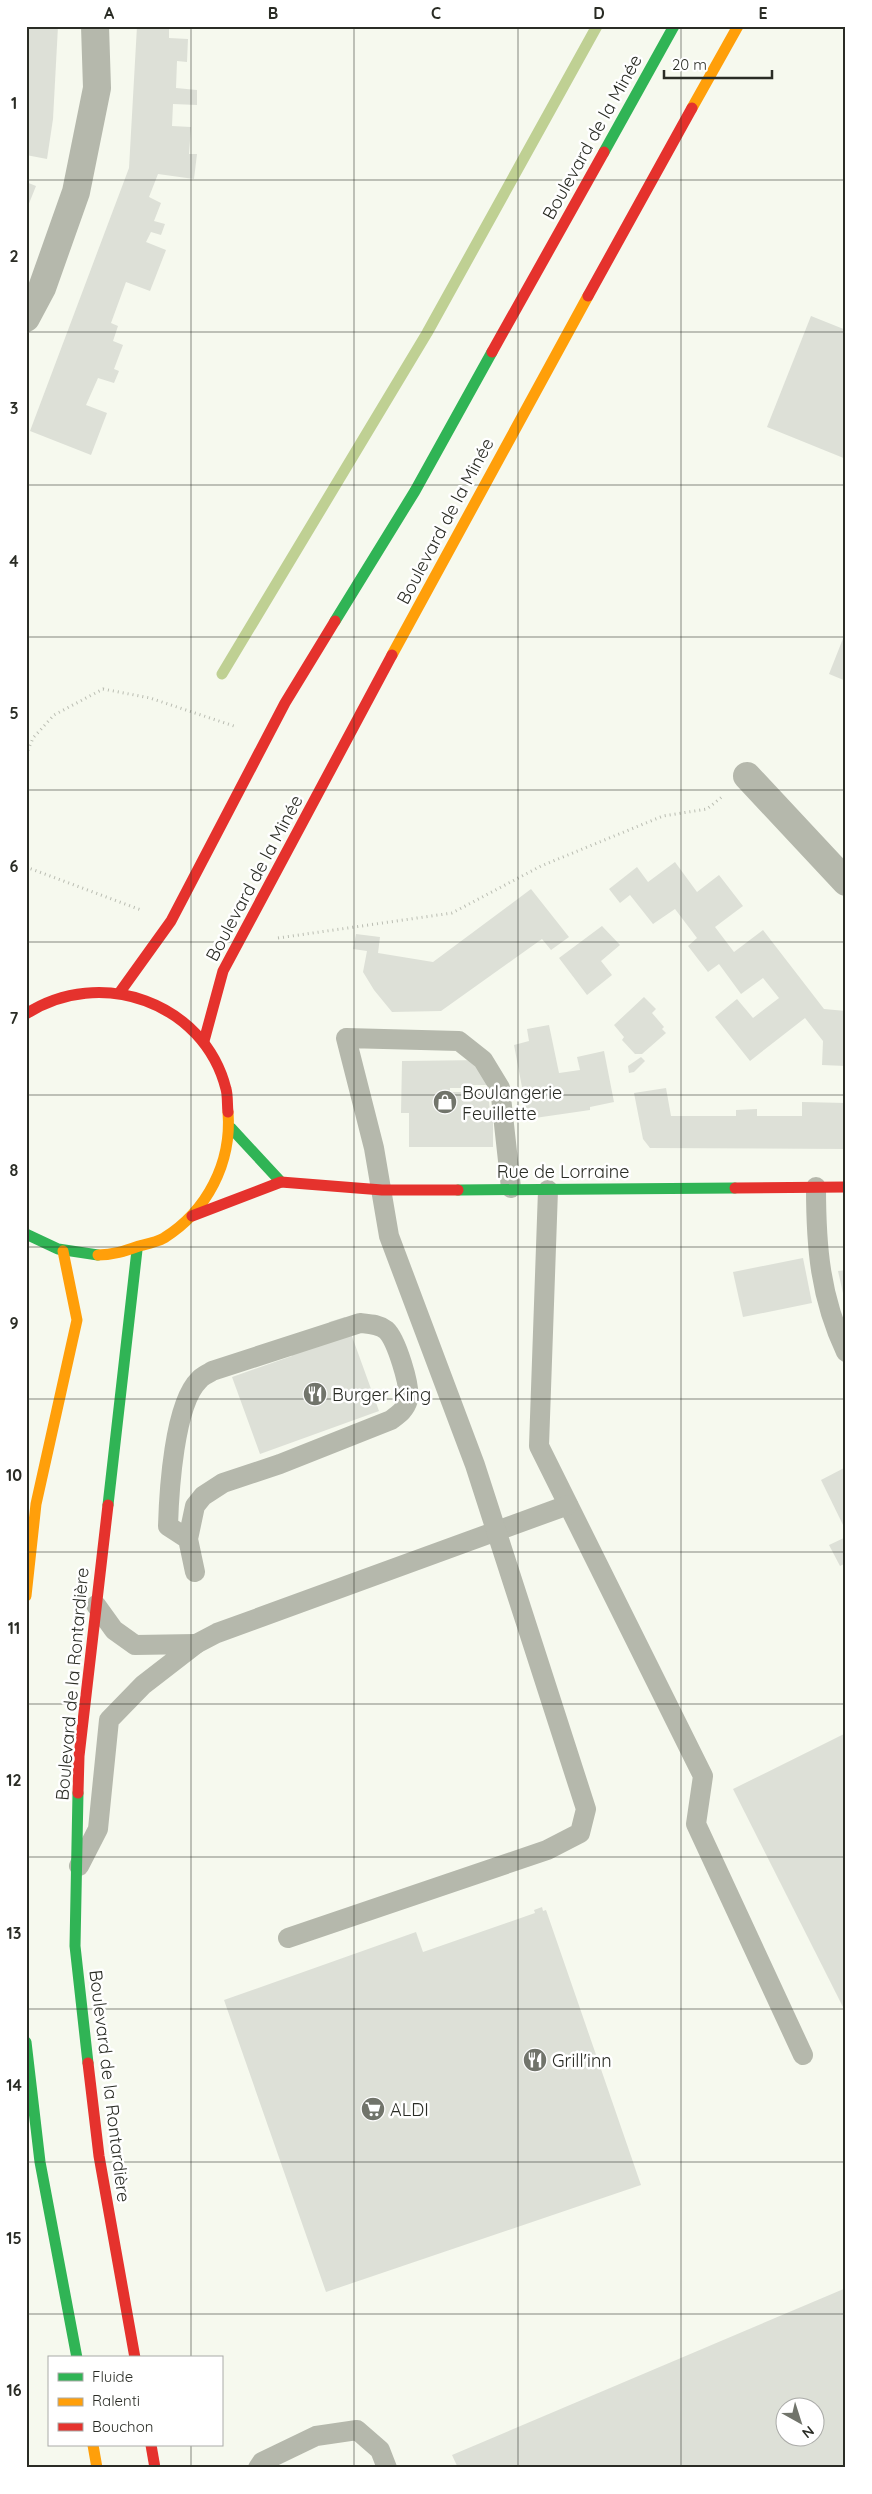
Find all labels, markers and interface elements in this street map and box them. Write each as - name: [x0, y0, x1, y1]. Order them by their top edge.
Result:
- text: A: [104, 3, 115, 23]
- text: B: [268, 3, 278, 23]
- text: C: [431, 3, 441, 23]
- text: D: [593, 3, 605, 23]
- text: E: [758, 3, 768, 23]
- scale bar: [664, 48, 772, 80]
- street label: Boulevard de la Minée: [537, 51, 647, 223]
- text: 20 m: [672, 55, 707, 74]
- text: 1: [11, 93, 17, 113]
- text: 2: [9, 246, 19, 266]
- text: 3: [10, 398, 18, 418]
- street label: Boulevard de la Minée: [391, 434, 499, 608]
- text: 4: [9, 551, 19, 571]
- text: 5: [9, 703, 19, 723]
- street label: Boulevard de la Minée: [200, 791, 308, 965]
- text: 6: [10, 856, 19, 876]
- text: 7: [10, 1008, 19, 1028]
- place label: Boulangerie Feuillette: [462, 1081, 562, 1125]
- shop icon: Boulangerie Feuillette: [432, 1089, 458, 1115]
- text: 8: [10, 1160, 19, 1180]
- street label: Rue de Lorraine: [497, 1160, 629, 1183]
- text: 9: [9, 1313, 19, 1333]
- restaurant icon: Burger King: [302, 1381, 328, 1407]
- place label: Burger King: [332, 1383, 431, 1406]
- text: 10: [6, 1465, 22, 1485]
- street label: Boulevard de la Rontardière: [50, 1566, 94, 1802]
- text: 11: [8, 1618, 20, 1638]
- text: 12: [6, 1770, 22, 1790]
- text: 13: [7, 1923, 21, 1943]
- street label: Boulevard de la Rontardière: [84, 1968, 136, 2204]
- restaurant icon: Grill'inn: [522, 2047, 548, 2073]
- place label: Grill'inn: [552, 2049, 612, 2072]
- text: 14: [6, 2075, 22, 2095]
- supermarket icon: ALDI: [360, 2096, 386, 2122]
- place label: ALDI: [390, 2098, 429, 2121]
- text: 15: [6, 2228, 22, 2248]
- legend: [48, 2356, 222, 2446]
- text: Fluide: [92, 2367, 133, 2386]
- text: 16: [6, 2380, 22, 2400]
- text: Ralenti: [92, 2391, 140, 2410]
- north arrow: [774, 2396, 824, 2446]
- text: Bouchon: [92, 2417, 153, 2436]
- text: N: [799, 2422, 818, 2442]

